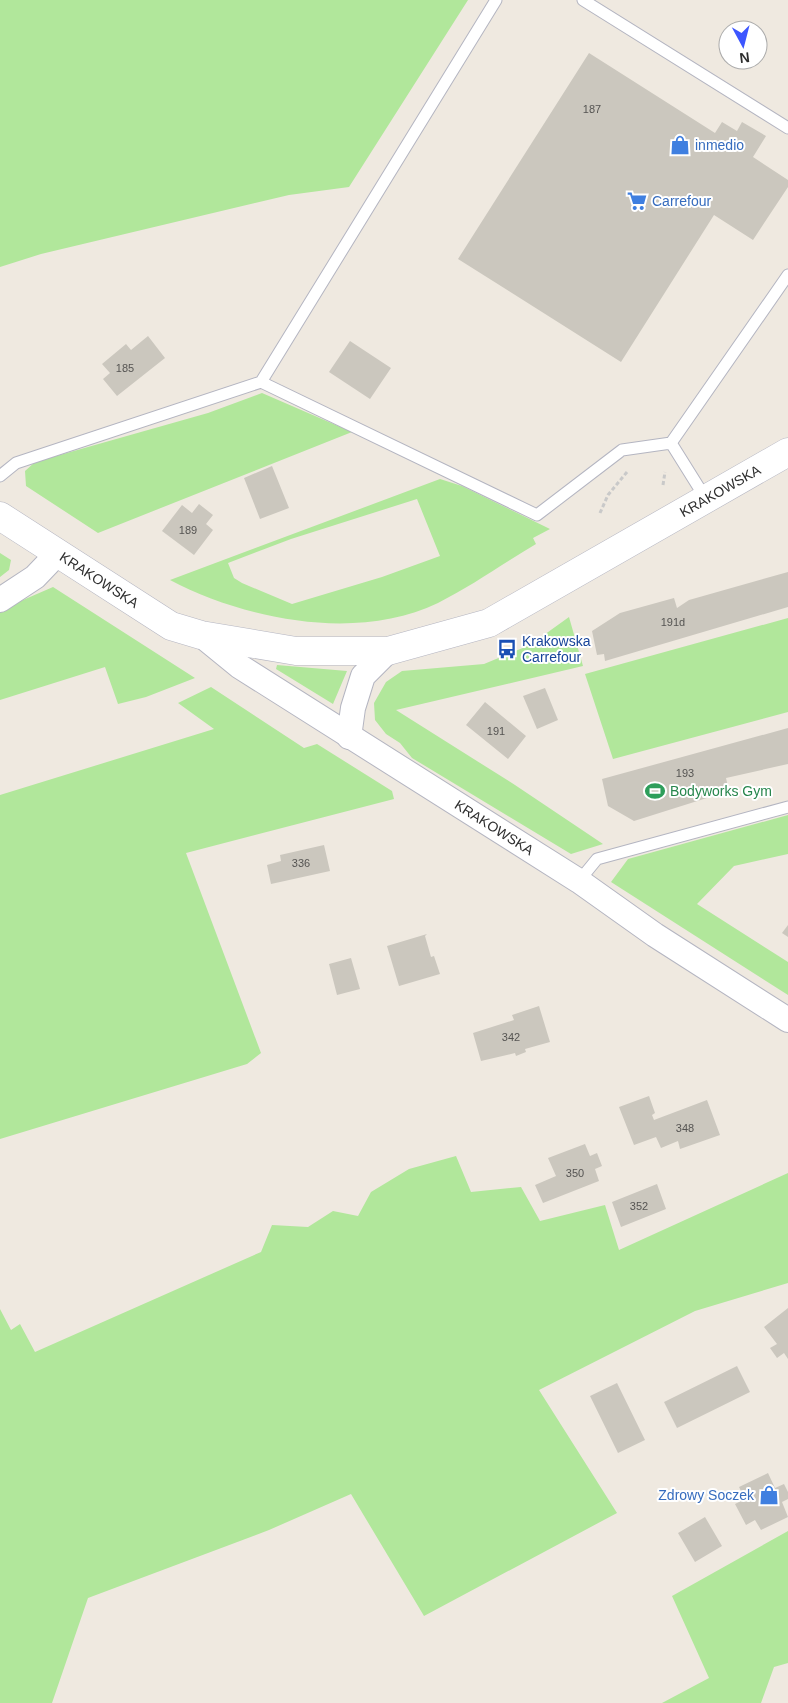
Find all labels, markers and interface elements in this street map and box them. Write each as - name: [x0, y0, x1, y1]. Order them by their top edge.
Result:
- north arrow: [718, 20, 768, 70]
- text: N: [739, 49, 751, 66]
- house number: 187: [583, 103, 601, 115]
- shop icon: inmedio: [669, 134, 691, 156]
- place label: inmedio: [695, 137, 744, 153]
- supermarket icon: Carrefour: [626, 190, 648, 212]
- place label: Carrefour: [652, 193, 711, 209]
- house number: 185: [116, 362, 134, 374]
- street label: KRAKOWSKA: [677, 461, 764, 520]
- house number: 189: [179, 524, 197, 536]
- street label: KRAKOWSKA: [57, 549, 142, 611]
- house number: 191d: [661, 616, 685, 628]
- place label: Krakowska Carrefour: [522, 633, 591, 665]
- bus stop icon: Krakowska Carrefour: [496, 638, 518, 660]
- house number: 191: [487, 725, 505, 737]
- house number: 193: [676, 767, 694, 779]
- sports icon: Bodyworks Gym: [644, 780, 666, 802]
- place label: Bodyworks Gym: [670, 783, 772, 799]
- street label: KRAKOWSKA: [452, 796, 537, 859]
- house number: 336: [292, 857, 310, 869]
- house number: 342: [502, 1031, 520, 1043]
- house number: 348: [676, 1122, 694, 1134]
- house number: 350: [566, 1167, 584, 1179]
- house number: 352: [630, 1200, 648, 1212]
- shop icon: Zdrowy Soczek: [758, 1484, 780, 1506]
- place label: Zdrowy Soczek: [658, 1487, 755, 1503]

